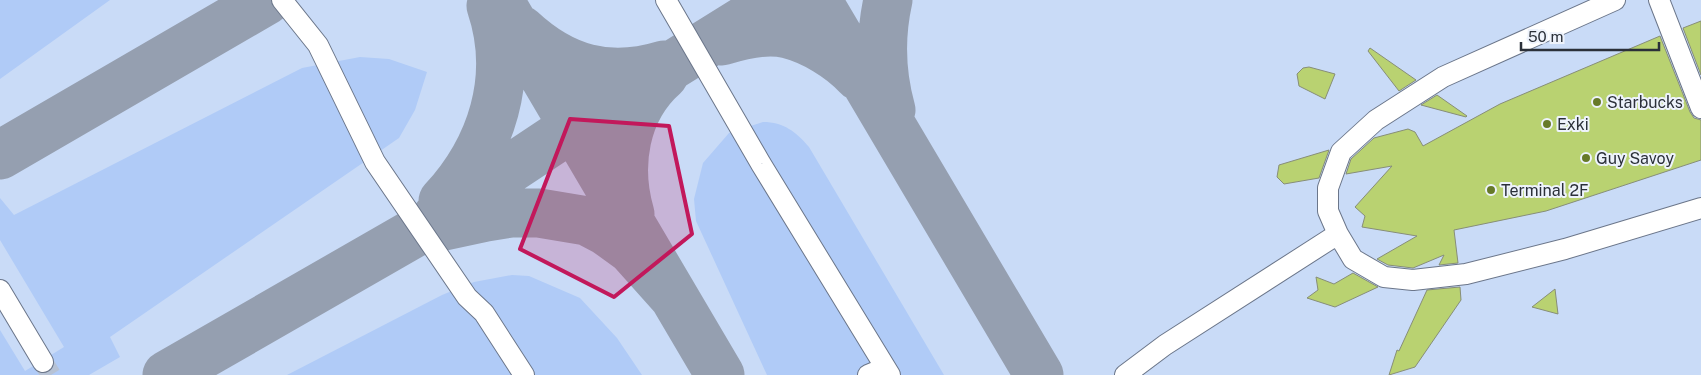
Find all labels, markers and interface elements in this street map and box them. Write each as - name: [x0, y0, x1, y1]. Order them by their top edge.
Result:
- scale bar: [1521, 20, 1658, 52]
- text: 50 m: [1528, 28, 1563, 45]
- place label: Starbucks: [1607, 93, 1683, 112]
- marker: Starbucks: [1591, 96, 1603, 108]
- place label: Exki: [1557, 115, 1589, 134]
- marker: Exki: [1541, 118, 1553, 130]
- place label: Guy Savoy: [1596, 149, 1675, 168]
- marker: Guy Savoy: [1580, 152, 1592, 164]
- place label: Terminal 2F: [1501, 181, 1588, 200]
- marker: Terminal 2F: [1485, 184, 1497, 196]

